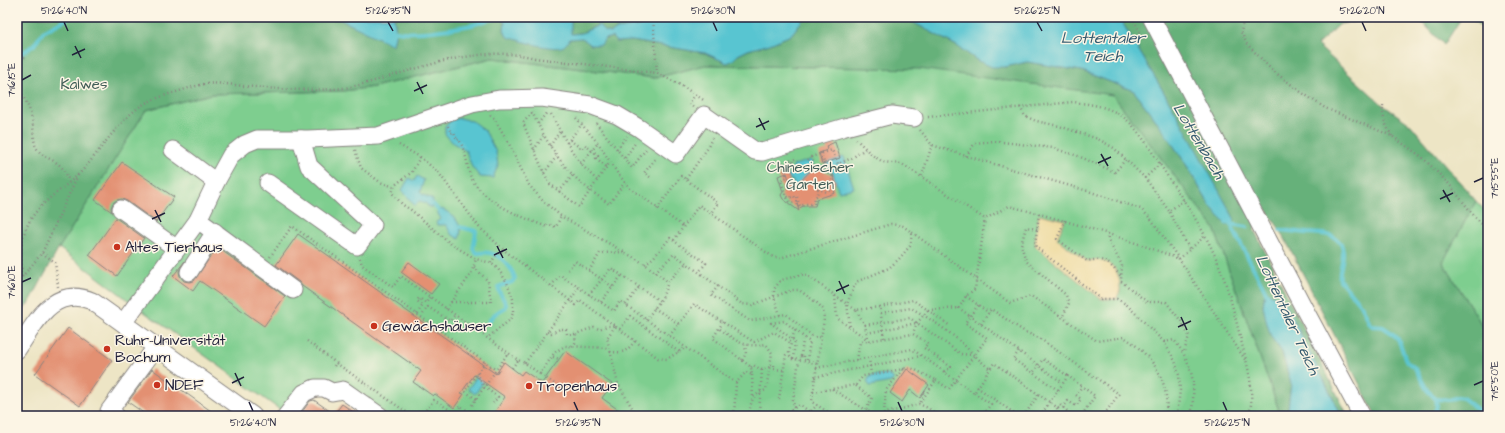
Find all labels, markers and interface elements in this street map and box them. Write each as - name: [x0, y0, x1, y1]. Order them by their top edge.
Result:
- text: 51°26'40"N: [41, 4, 87, 18]
- text: 51°26'35"N: [366, 4, 410, 18]
- text: 51°26'30"N: [691, 4, 735, 18]
- text: 51°26'25"N: [1014, 4, 1060, 18]
- text: 51°26'20"N: [1340, 4, 1384, 18]
- water label: Lottentaler Teich: [1061, 27, 1147, 67]
- text: 7°16'15"E: [5, 63, 19, 97]
- park label: Kalwes: [61, 74, 108, 95]
- water label: Lottenbach: [1168, 99, 1231, 184]
- park label: Chinesischer Garten: [767, 157, 853, 195]
- text: 7°15'55"E: [1488, 158, 1502, 198]
- place label: Altes Tierhaus: [125, 237, 223, 258]
- marker: Altes Tierhaus: [112, 242, 122, 252]
- water label: Lottentaler Teich: [1251, 252, 1326, 379]
- text: 7°16'10"E: [5, 265, 19, 299]
- place label: Gewächshäuser: [382, 316, 491, 337]
- marker: Gewächshäuser: [369, 321, 379, 331]
- place label: Ruhr-Universität Bochum: [115, 330, 226, 368]
- marker: Ruhr-Universität Bochum: [102, 344, 112, 354]
- text: 7°15'50"E: [1488, 361, 1502, 401]
- place label: NDEF: [165, 375, 204, 396]
- place label: Tropenhaus: [537, 376, 618, 397]
- marker: NDEF: [152, 380, 162, 390]
- marker: Tropenhaus: [524, 381, 534, 391]
- text: 51°26'40"N: [230, 416, 276, 430]
- text: 51°26'35"N: [556, 416, 600, 430]
- text: 51°26'30"N: [880, 416, 924, 430]
- text: 51°26'25"N: [1204, 416, 1250, 430]

